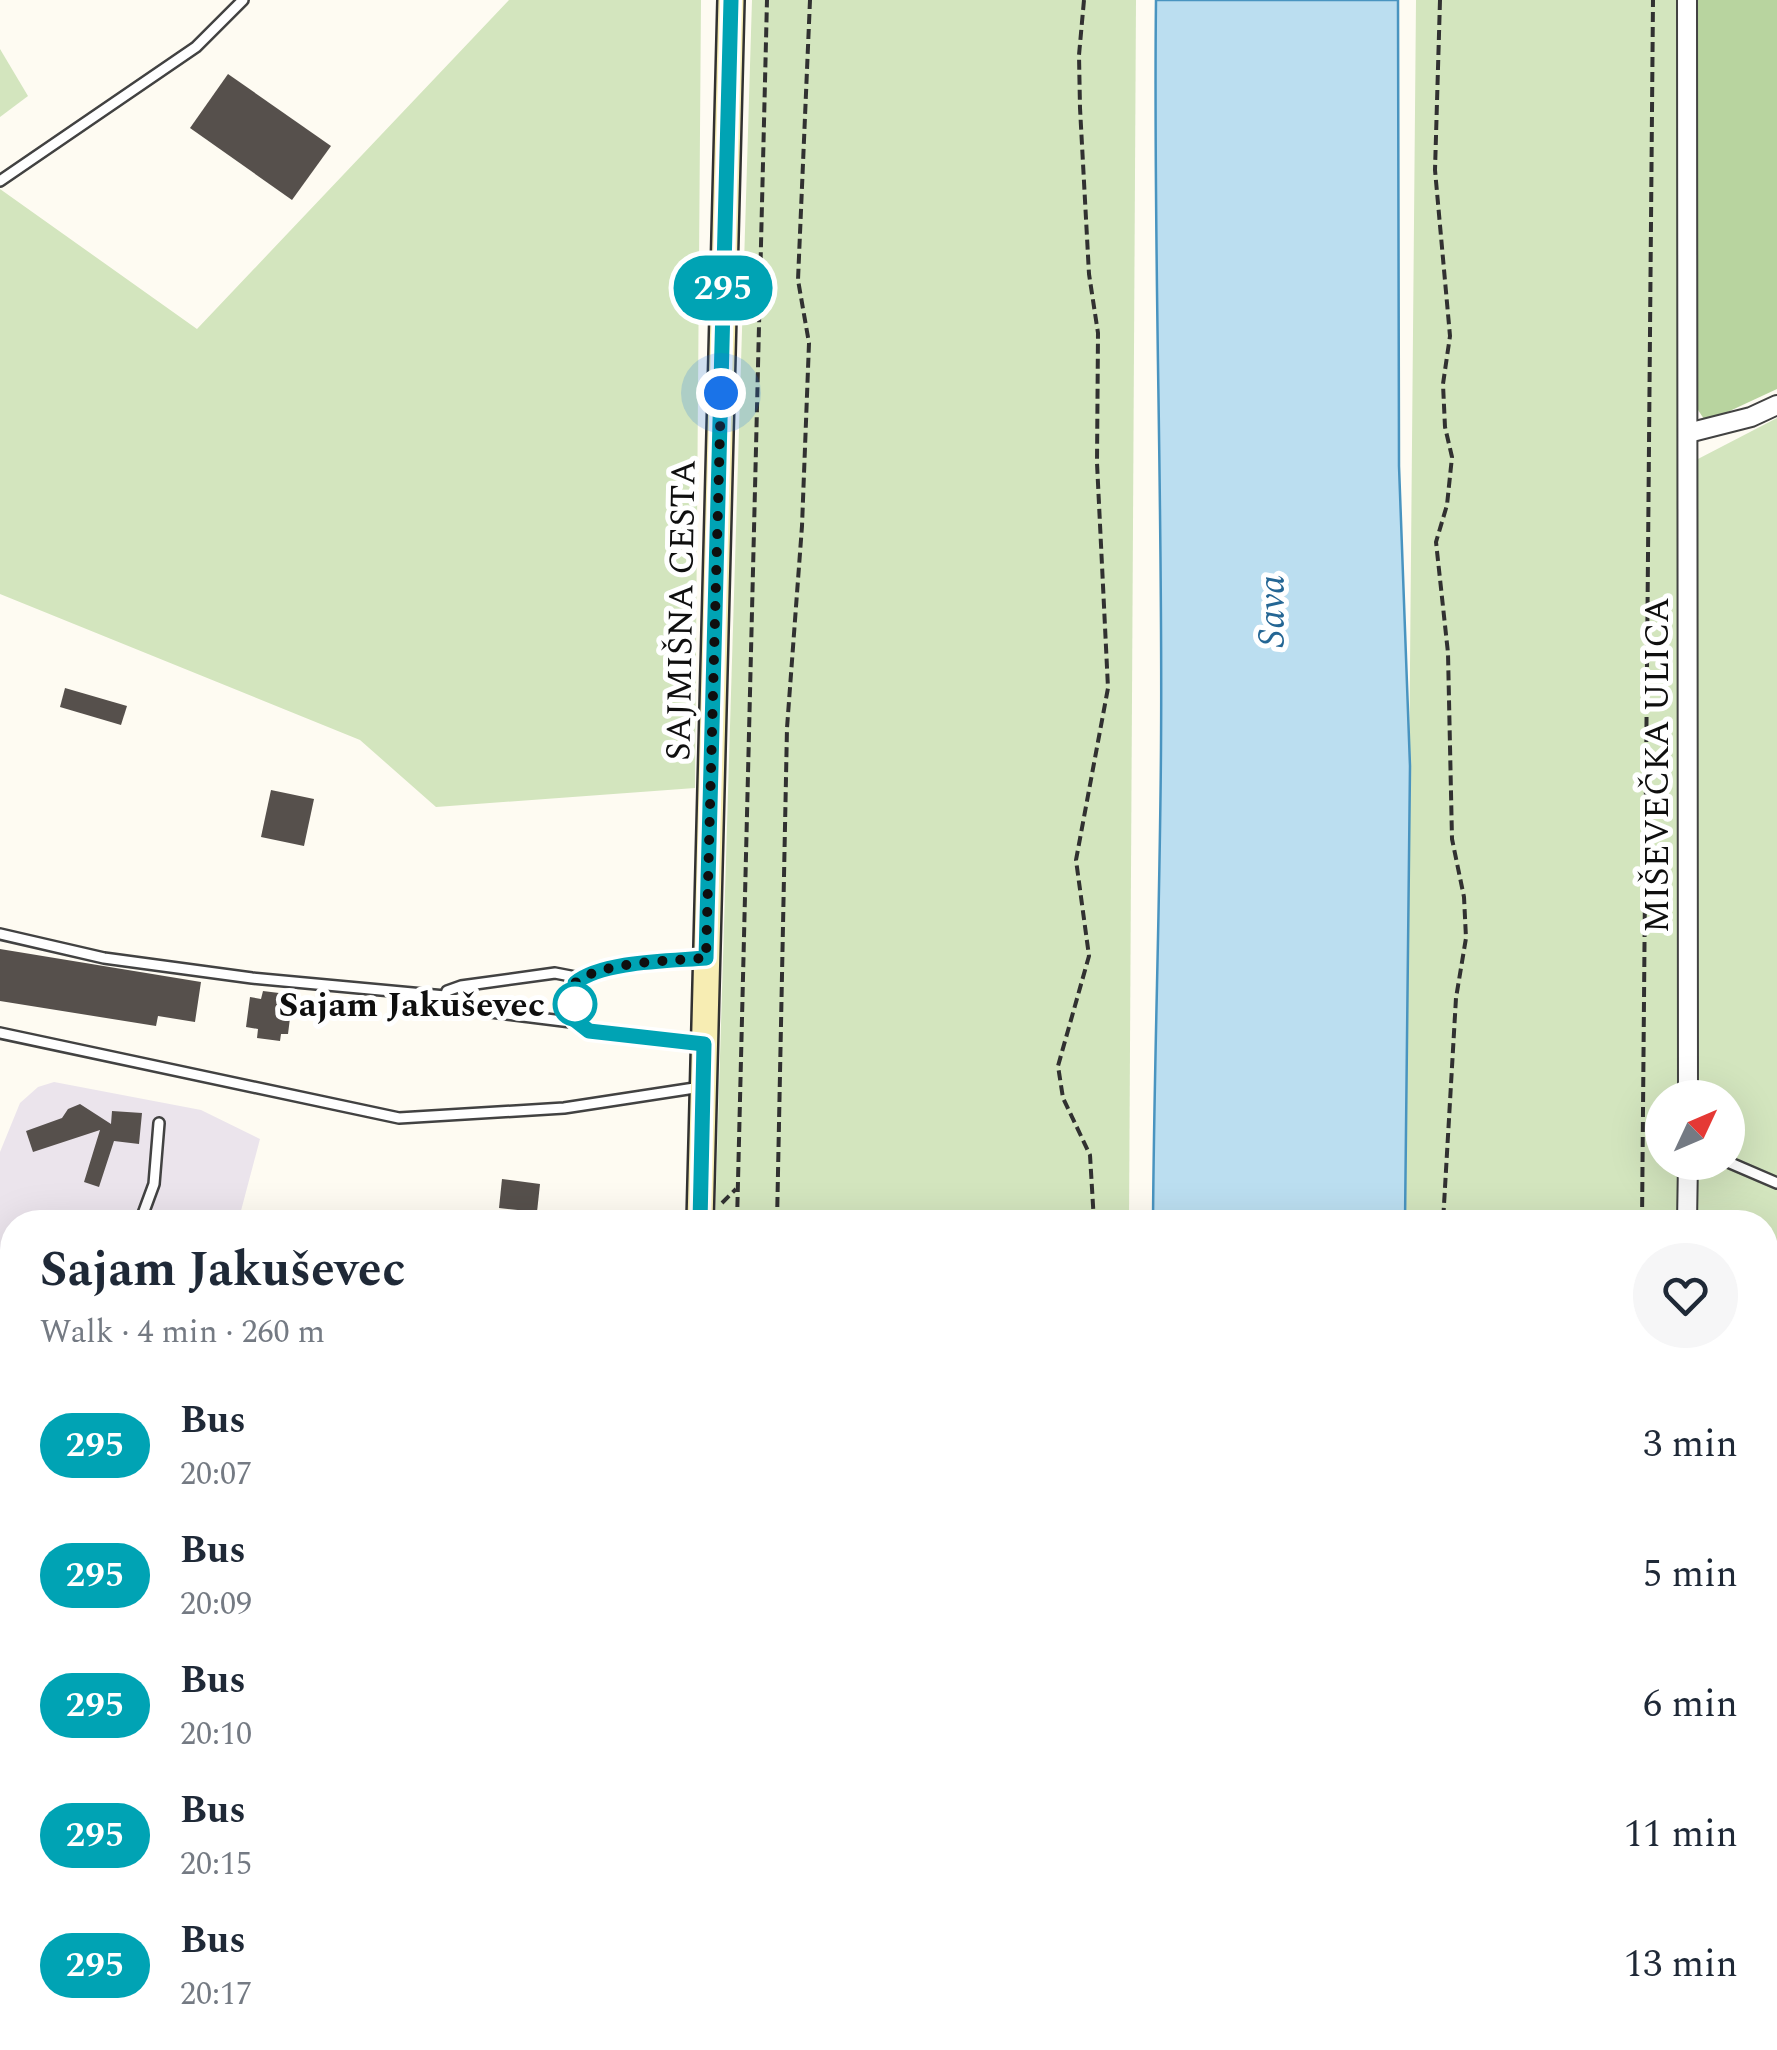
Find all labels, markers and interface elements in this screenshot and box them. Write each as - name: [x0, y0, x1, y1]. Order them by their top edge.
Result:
- line badge: 295: [666, 256, 780, 320]
- text: 295: [694, 262, 752, 315]
- your location: [696, 368, 746, 418]
- street label: SAJMIŠNA CESTA: [652, 459, 711, 761]
- water label: Sava: [1244, 575, 1302, 647]
- street label: MIŠEVEČKA ULICA: [1631, 597, 1684, 933]
- place label: Sajam Jakuševec: [279, 979, 545, 1032]
- marker: Sajam Jakuševec: [554, 983, 596, 1025]
- north arrow: [1645, 1080, 1745, 1180]
- map controls: [1645, 1080, 1745, 1180]
- text: Sajam Jakuševec: [40, 1234, 405, 1307]
- button: heart: [1633, 1243, 1738, 1348]
- text: Walk · 4 min · 260 m: [40, 1308, 325, 1357]
- text: Bus: [180, 1392, 246, 1450]
- text: 3 min: [1643, 1416, 1738, 1474]
- text: 295: [66, 1419, 124, 1472]
- text: 20:07: [180, 1450, 252, 1499]
- text: Bus: [180, 1522, 246, 1580]
- text: 5 min: [1643, 1546, 1738, 1604]
- text: 295: [66, 1549, 124, 1602]
- text: 20:09: [180, 1580, 252, 1629]
- text: Bus: [180, 1652, 246, 1710]
- text: 6 min: [1643, 1676, 1738, 1734]
- text: 295: [66, 1679, 124, 1732]
- text: 20:10: [180, 1710, 252, 1759]
- text: Bus: [180, 1782, 246, 1840]
- text: 11 min: [1624, 1806, 1738, 1864]
- text: 295: [66, 1809, 124, 1862]
- text: 20:15: [180, 1840, 252, 1889]
- text: Bus: [180, 1912, 246, 1970]
- text: 13 min: [1624, 1936, 1738, 1994]
- text: 295: [66, 1939, 124, 1992]
- text: 20:17: [180, 1970, 252, 2019]

